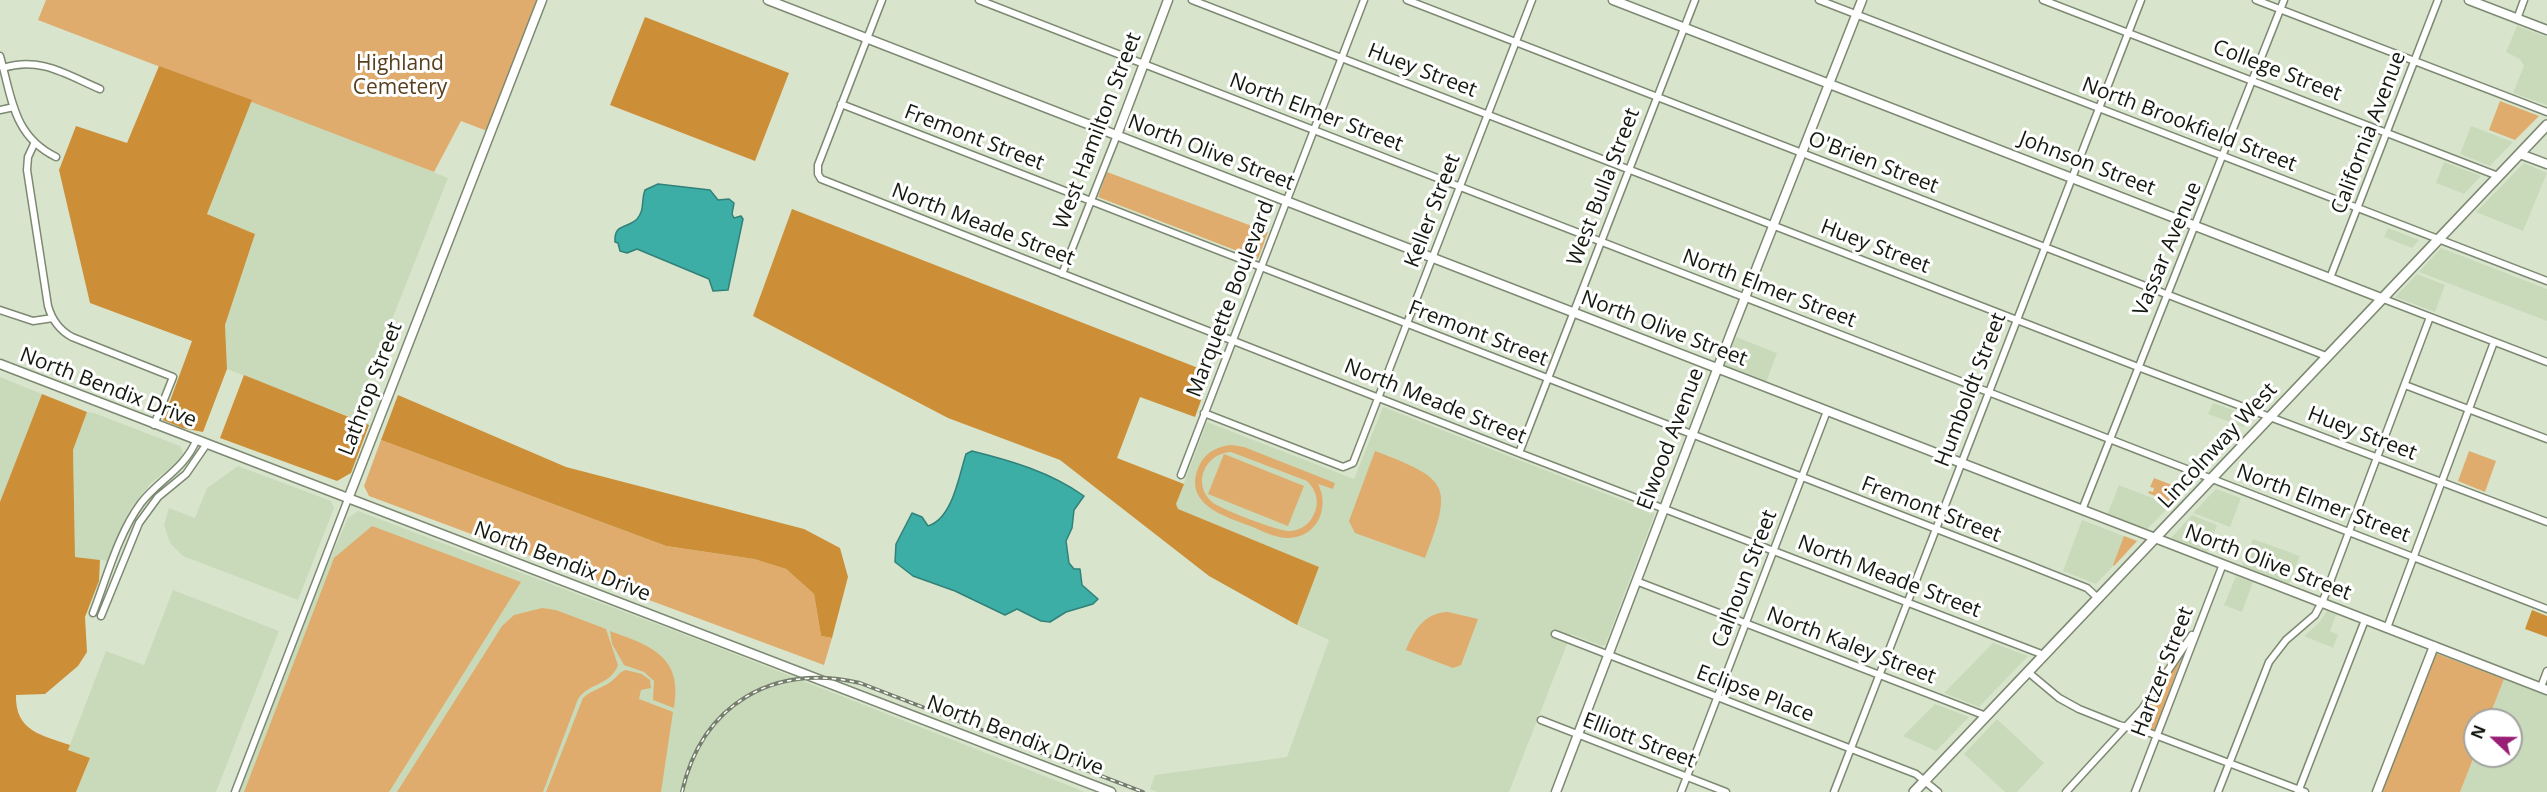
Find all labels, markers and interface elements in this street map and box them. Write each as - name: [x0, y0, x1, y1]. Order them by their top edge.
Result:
- street label: West Hamilton Street: [1049, 29, 1147, 233]
- street label: College Street: [2209, 35, 2345, 107]
- street label: Huey Street: [1364, 39, 1480, 103]
- street label: California Avenue: [2326, 48, 2412, 218]
- park label: Highland Cemetery: [353, 51, 447, 101]
- street label: North Elmer Street: [1226, 68, 1406, 158]
- street label: North Brookfield Street: [2078, 72, 2300, 178]
- street label: Fremont Street: [901, 100, 1047, 176]
- street label: West Bulla Street: [1562, 105, 1646, 269]
- street label: North Olive Street: [1124, 110, 1298, 196]
- street label: Johnson Street: [2015, 126, 2159, 202]
- street label: O'Brien Street: [1804, 127, 1942, 199]
- street label: Keller Street: [1400, 151, 1466, 271]
- street label: North Meade Street: [888, 178, 1078, 272]
- street label: Vassar Avenue: [2128, 178, 2208, 320]
- street label: Marquette Boulevard: [1182, 197, 1280, 401]
- street label: Huey Street: [1817, 215, 1933, 279]
- street label: North Elmer Street: [1679, 244, 1859, 334]
- street label: North Olive Street: [1577, 286, 1751, 372]
- street label: Fremont Street: [1405, 296, 1551, 372]
- street label: Humboldt Street: [1930, 309, 2012, 471]
- street label: Lathrop Street: [334, 319, 408, 459]
- street label: North Bendix Drive: [16, 343, 200, 433]
- street label: North Meade Street: [1340, 354, 1530, 450]
- street label: Elwood Avenue: [1632, 365, 1710, 513]
- street label: Lincolnway West: [2153, 378, 2283, 514]
- street label: Huey Street: [2304, 402, 2420, 466]
- street label: North Elmer Street: [2233, 459, 2413, 549]
- street label: Fremont Street: [1858, 472, 2004, 548]
- street label: Calhoun Street: [1707, 507, 1783, 651]
- street label: North Bendix Drive: [470, 517, 654, 607]
- street label: North Olive Street: [2181, 520, 2355, 606]
- street label: North Meade Street: [1794, 530, 1984, 624]
- street label: North Kaley Street: [1763, 602, 1939, 690]
- street label: Hartzer Street: [2127, 603, 2199, 741]
- street label: Eclipse Place: [1693, 660, 1817, 728]
- street label: North Bendix Drive: [923, 691, 1107, 781]
- street label: Elliott Street: [1579, 708, 1699, 774]
- north arrow: [2463, 708, 2523, 768]
- text: N: [2466, 722, 2491, 742]

